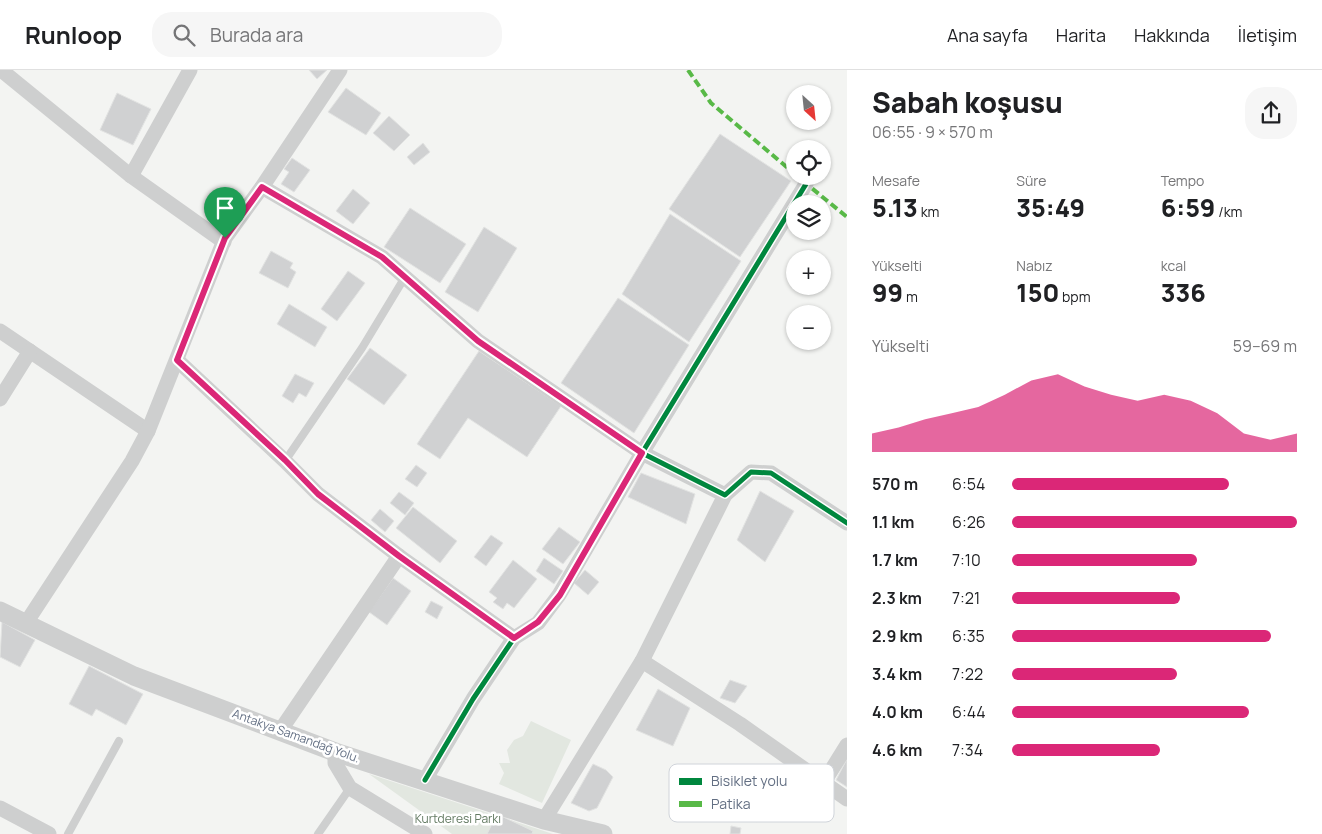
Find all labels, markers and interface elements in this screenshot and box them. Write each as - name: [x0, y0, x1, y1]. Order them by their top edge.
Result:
- search box: [152, 12, 502, 57]
- text: Runloop: [25, 18, 122, 51]
- icon: search: [170, 21, 198, 49]
- text: Burada ara: [210, 22, 303, 48]
- text: Ana sayfa: [947, 23, 1028, 47]
- text: Harita: [1056, 23, 1106, 47]
- text: Hakkında: [1134, 23, 1210, 47]
- text: İletişim: [1238, 23, 1297, 47]
- text: Sabah koşusu: [872, 83, 1063, 121]
- north arrow: [786, 85, 831, 130]
- map controls: [786, 85, 831, 350]
- button: share: [1245, 87, 1297, 139]
- text: 06:55 · 9 × 570 m: [872, 121, 993, 143]
- button: locate: [786, 140, 831, 185]
- text: Mesafe: [872, 171, 920, 190]
- text: Süre: [1016, 171, 1046, 190]
- text: Tempo: [1161, 171, 1204, 190]
- pin: [204, 187, 246, 238]
- text: 5.13: [872, 190, 918, 225]
- text: 35:49: [1016, 190, 1085, 225]
- text: 6:59: [1161, 190, 1215, 225]
- icon: arrive: [211, 194, 239, 222]
- button: layers: [786, 195, 831, 240]
- text: km: [918, 202, 939, 221]
- text: /km: [1215, 202, 1242, 221]
- button: +: [786, 250, 831, 295]
- text: Yükselti: [872, 256, 922, 275]
- text: Nabız: [1016, 256, 1053, 275]
- text: kcal: [1161, 256, 1186, 275]
- text: 99: [872, 275, 903, 310]
- text: 150: [1016, 275, 1059, 310]
- text: 336: [1161, 275, 1206, 310]
- text: m: [903, 287, 918, 306]
- text: bpm: [1059, 287, 1091, 306]
- button: −: [786, 305, 831, 350]
- text: Yükselti: [872, 335, 929, 357]
- text: 59–69 m: [1233, 335, 1297, 357]
- text: 570 m: [872, 473, 918, 495]
- text: 6:54: [952, 473, 985, 495]
- text: 1.1 km: [872, 511, 915, 533]
- text: 6:26: [952, 511, 986, 533]
- text: 1.7 km: [872, 549, 918, 571]
- text: 7:10: [952, 549, 981, 571]
- text: 2.3 km: [872, 587, 922, 609]
- text: 7:21: [952, 587, 980, 609]
- text: 2.9 km: [872, 625, 923, 647]
- text: 6:35: [952, 625, 985, 647]
- text: 3.4 km: [872, 663, 922, 685]
- text: 7:22: [952, 663, 983, 685]
- text: 4.0 km: [872, 701, 923, 723]
- text: 6:44: [952, 701, 986, 723]
- street label: Antakya Samandağ Yolu.: [230, 705, 362, 766]
- text: 4.6 km: [872, 739, 922, 761]
- text: 7:34: [952, 739, 983, 761]
- legend: [669, 764, 834, 822]
- text: Bisiklet yolu: [711, 771, 787, 790]
- text: Patika: [711, 794, 751, 813]
- park label: Kurtderesi Parkı: [415, 810, 501, 827]

